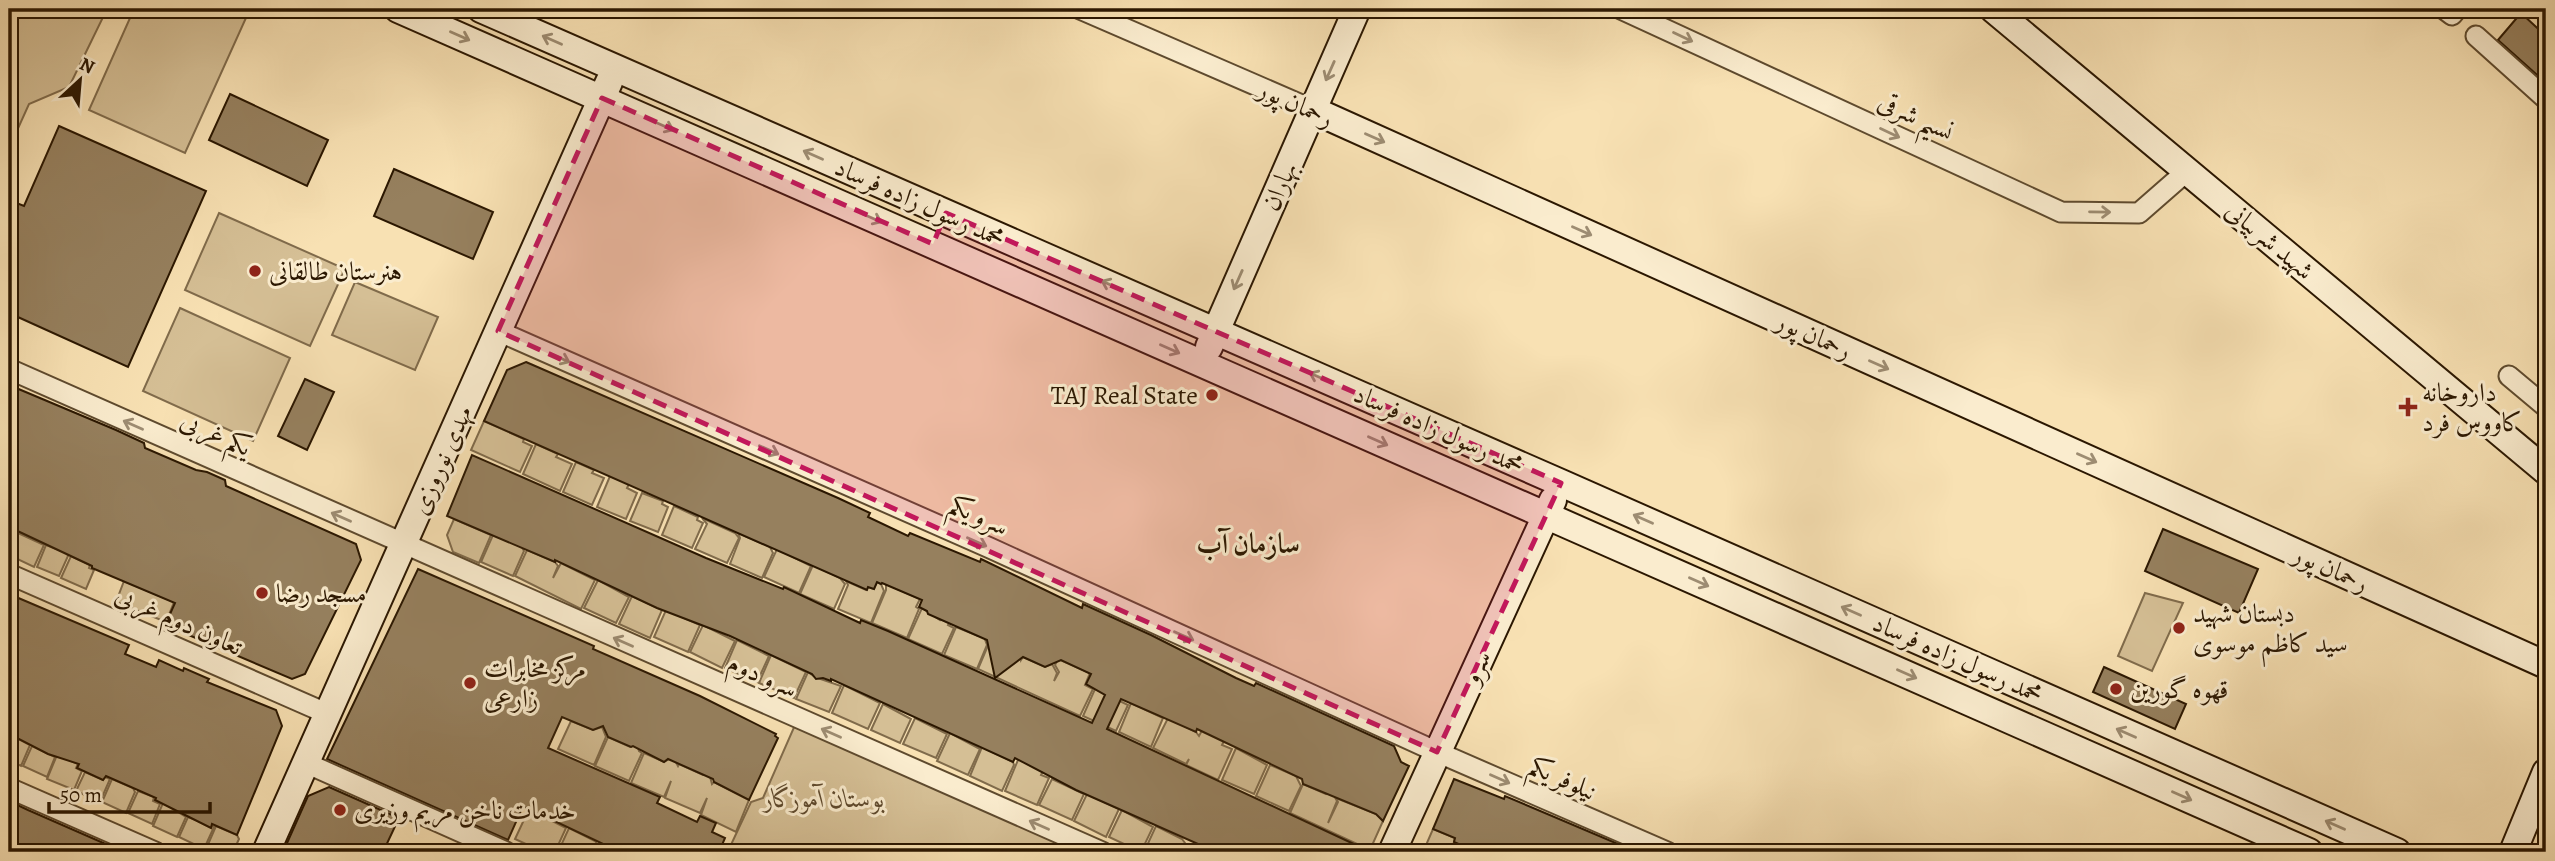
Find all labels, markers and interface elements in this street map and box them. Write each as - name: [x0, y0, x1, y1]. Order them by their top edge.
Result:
- one-way arrow: [449, 30, 470, 43]
- one-way arrow: [1672, 31, 1693, 44]
- one-way arrow: [542, 33, 564, 46]
- north arrow: [46, 46, 116, 116]
- text: N: [75, 51, 99, 80]
- one-way arrow: [1323, 60, 1336, 81]
- street label: رحمان پور: [1249, 70, 1339, 137]
- street label: نسیم شرقی: [1869, 84, 1959, 156]
- one-way arrow: [653, 120, 674, 133]
- one-way arrow: [1879, 127, 1900, 140]
- one-way arrow: [1364, 132, 1385, 145]
- one-way arrow: [803, 148, 824, 161]
- street label: محمد رسول زاده فرساد: [829, 149, 1010, 256]
- street label: بهاران: [1253, 156, 1306, 216]
- street label: شهید شربیانی: [2218, 193, 2322, 288]
- one-way arrow: [2088, 205, 2111, 219]
- one-way arrow: [861, 212, 882, 225]
- one-way arrow: [1571, 225, 1593, 238]
- place label: هنرستان طالقانی: [269, 254, 402, 289]
- marker: هنرستان طالقانی: [247, 263, 263, 279]
- one-way arrow: [1231, 268, 1244, 290]
- one-way arrow: [1101, 278, 1122, 291]
- street label: رحمان پور: [1767, 302, 1857, 369]
- one-way arrow: [1159, 343, 1180, 356]
- one-way arrow: [549, 352, 571, 365]
- one-way arrow: [1868, 359, 1889, 372]
- one-way arrow: [1309, 370, 1331, 383]
- place label: داروخانه کاووس فرد: [2422, 375, 2522, 440]
- street label: محمد رسول زاده فرساد: [1348, 376, 1529, 483]
- place label: TAJ Real State: [1051, 378, 1198, 413]
- marker: TAJ Real State: [1204, 387, 1220, 403]
- marker: داروخانه کاووس فرد: [2400, 399, 2416, 415]
- street label: مهدی نوروزی: [402, 400, 481, 520]
- street label: یکم غربی: [172, 402, 259, 472]
- one-way arrow: [123, 418, 144, 431]
- one-way arrow: [1367, 435, 1389, 448]
- one-way arrow: [757, 444, 779, 457]
- one-way arrow: [2076, 452, 2097, 465]
- street label: سرو یکم: [941, 487, 1014, 550]
- one-way arrow: [330, 510, 352, 523]
- one-way arrow: [1633, 512, 1654, 525]
- district label: سازمان آب: [1196, 525, 1300, 563]
- street label: رحمان پور: [2284, 535, 2374, 602]
- one-way arrow: [965, 536, 987, 549]
- place label: مسجد رضا: [276, 576, 367, 611]
- one-way arrow: [1688, 576, 1709, 589]
- street label: تعاون دوم غربی: [108, 577, 249, 669]
- marker: مسجد رضا: [254, 585, 270, 601]
- place label: دبستان شهید سید کاظم موسوی: [2193, 596, 2348, 668]
- one-way arrow: [1841, 604, 1862, 617]
- street label: محمد رسول زاده فرساد: [1867, 605, 2048, 712]
- marker: دبستان شهید سید کاظم موسوی: [2171, 620, 2187, 636]
- one-way arrow: [1173, 630, 1194, 643]
- one-way arrow: [612, 635, 634, 648]
- street label: سرو دوم: [720, 645, 803, 711]
- street label: سرو: [1452, 645, 1499, 693]
- place label: مرکز مخابرات زارعی: [484, 651, 586, 716]
- one-way arrow: [1896, 668, 1917, 681]
- place label: قهوه گورین: [2130, 672, 2229, 707]
- marker: مرکز مخابرات زارعی: [462, 675, 478, 691]
- marker: قهوه گورین: [2108, 681, 2124, 697]
- one-way arrow: [821, 726, 842, 739]
- one-way arrow: [2116, 726, 2138, 739]
- street label: نیلوفر یکم: [1520, 748, 1602, 815]
- scale bar: [49, 770, 210, 814]
- one-way arrow: [1488, 773, 1510, 786]
- text: 50 m: [60, 781, 102, 809]
- park label: بوستان آموزگار: [761, 781, 885, 816]
- one-way arrow: [2171, 790, 2192, 803]
- place label: خدمات ناخن مریم وزیری: [354, 793, 576, 833]
- marker: خدمات ناخن مریم وزیری: [332, 802, 348, 818]
- one-way arrow: [1029, 818, 1050, 831]
- one-way arrow: [2324, 818, 2346, 831]

